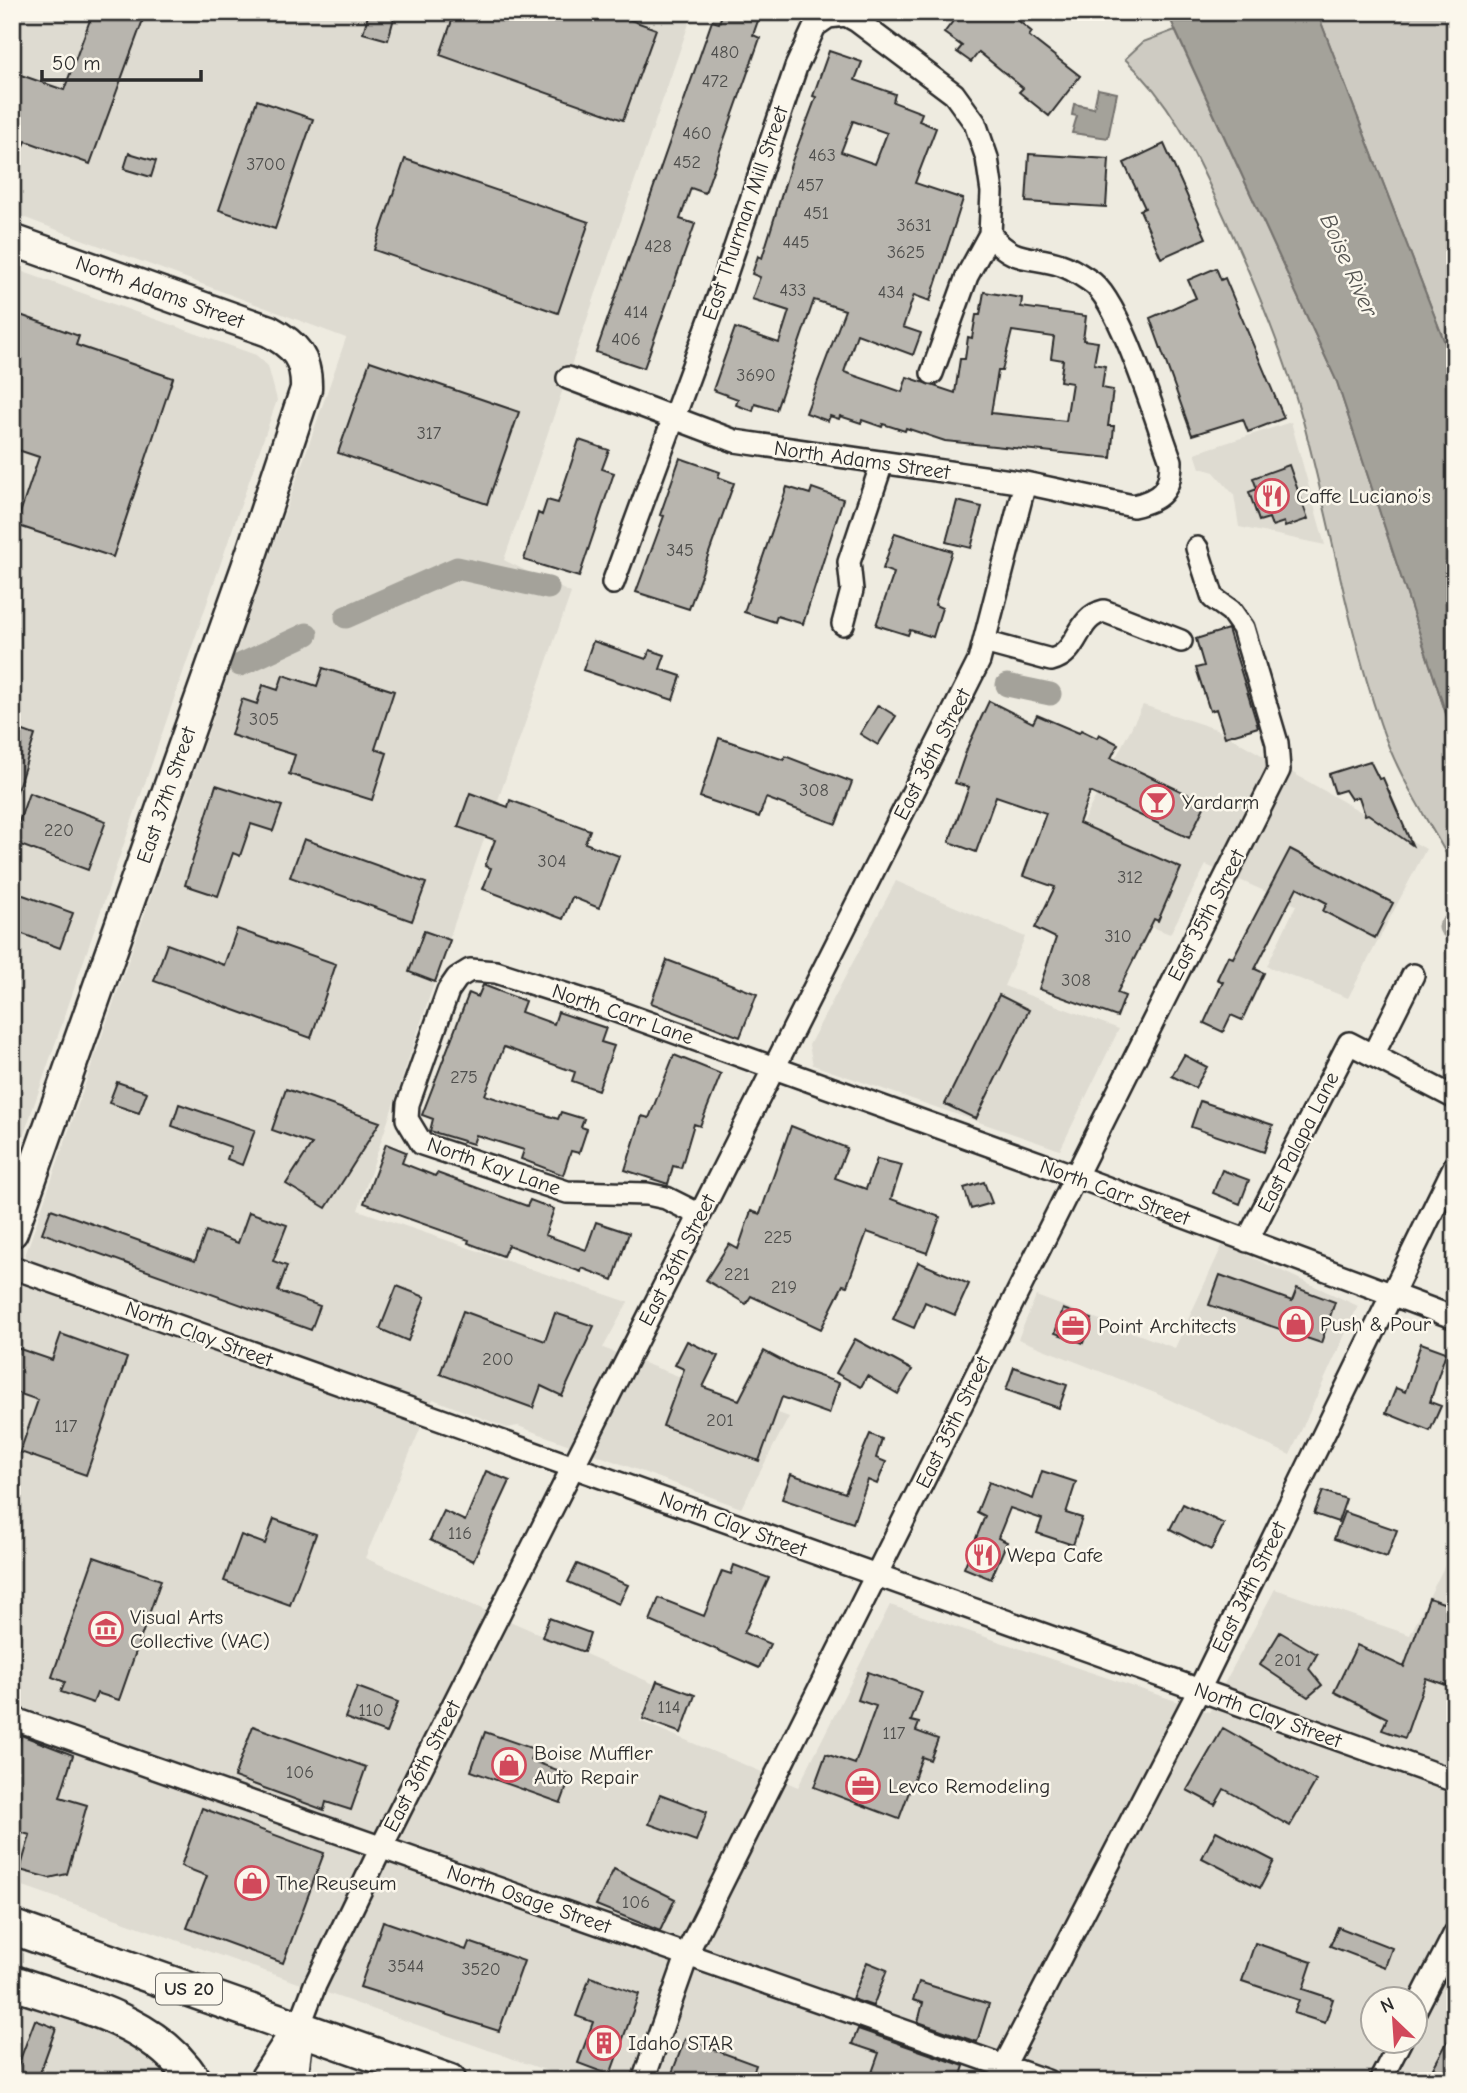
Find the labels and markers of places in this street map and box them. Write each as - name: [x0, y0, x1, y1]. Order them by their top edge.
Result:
- restaurant icon: Caffe Luciano’s: [1253, 477, 1291, 515]
- place label: Caffe Luciano’s: [1296, 484, 1431, 508]
- bar icon: Yardarm: [1138, 783, 1176, 821]
- place label: Yardarm: [1182, 790, 1259, 814]
- shop icon: Push & Pour: [1277, 1305, 1315, 1343]
- office icon: Point Architects: [1054, 1307, 1092, 1345]
- place label: Push & Pour: [1320, 1312, 1432, 1336]
- place label: Point Architects: [1098, 1314, 1236, 1338]
- restaurant icon: Wepa Cafe: [964, 1536, 1002, 1574]
- place label: Wepa Cafe: [1007, 1543, 1103, 1567]
- place label: Visual Arts Collective (VAC): [130, 1605, 270, 1653]
- museum icon: Visual Arts Collective (VAC): [87, 1610, 125, 1648]
- place label: Boise Muffler Auto Repair: [534, 1741, 653, 1789]
- shop icon: Boise Muffler Auto Repair: [490, 1746, 528, 1784]
- office icon: Levco Remodeling: [844, 1767, 882, 1805]
- place label: Levco Remodeling: [888, 1774, 1050, 1798]
- shop icon: The Reuseum: [233, 1864, 271, 1902]
- place label: The Reuseum: [276, 1871, 397, 1895]
- building icon: Idaho STAR: [585, 2024, 623, 2062]
- place label: Idaho STAR: [628, 2031, 733, 2055]

